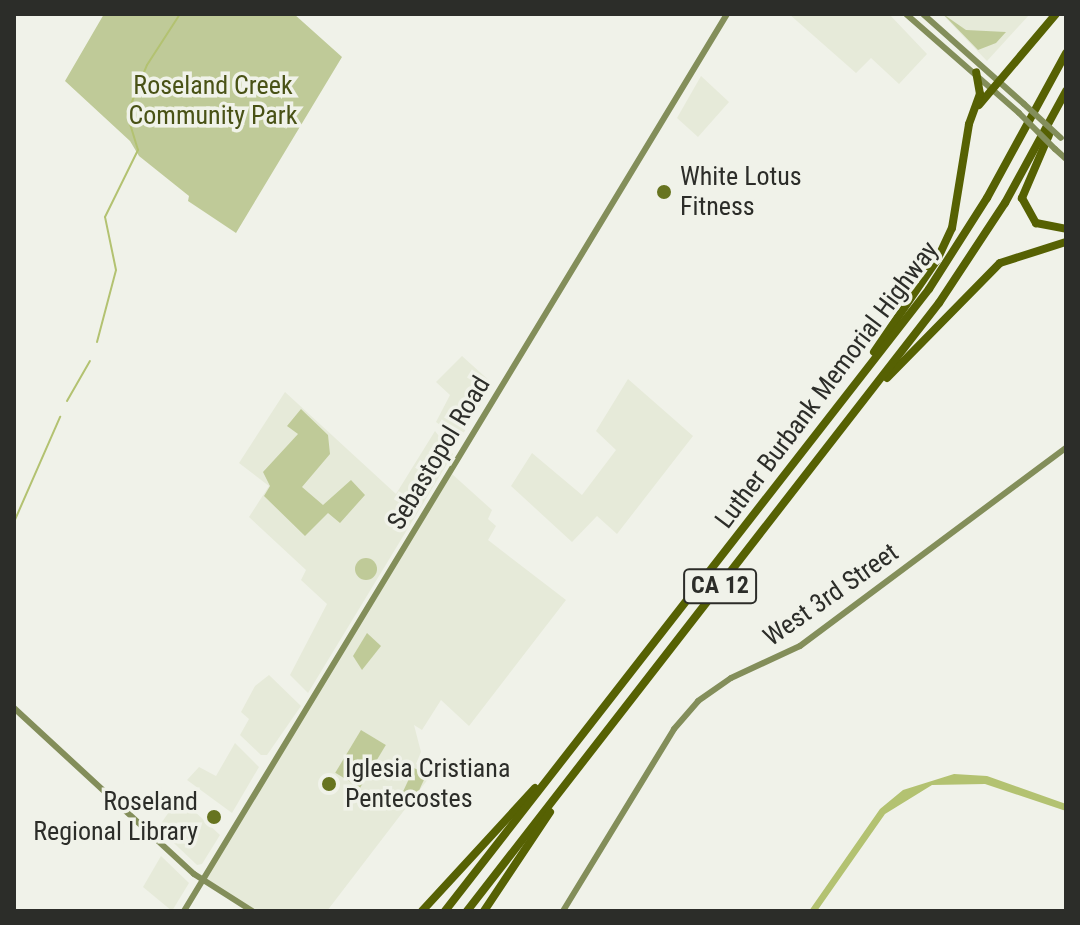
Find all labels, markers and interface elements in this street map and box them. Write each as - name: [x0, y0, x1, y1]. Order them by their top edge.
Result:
- park label: Roseland Creek Community Park: [129, 70, 297, 132]
- place label: White Lotus Fitness: [680, 161, 802, 222]
- marker: White Lotus Fitness: [655, 183, 673, 201]
- street label: Luther Burbank Memorial Highway: [709, 235, 945, 535]
- street label: Sebastopol Road: [381, 371, 497, 535]
- street label: West 3rd Street: [758, 537, 904, 653]
- road number: CA 12: [682, 566, 758, 606]
- place label: Iglesia Cristiana Pentecostes: [345, 753, 510, 814]
- marker: Iglesia Cristiana Pentecostes: [320, 775, 338, 793]
- place label: Roseland Regional Library: [33, 786, 198, 848]
- marker: Roseland Regional Library: [205, 808, 223, 826]

